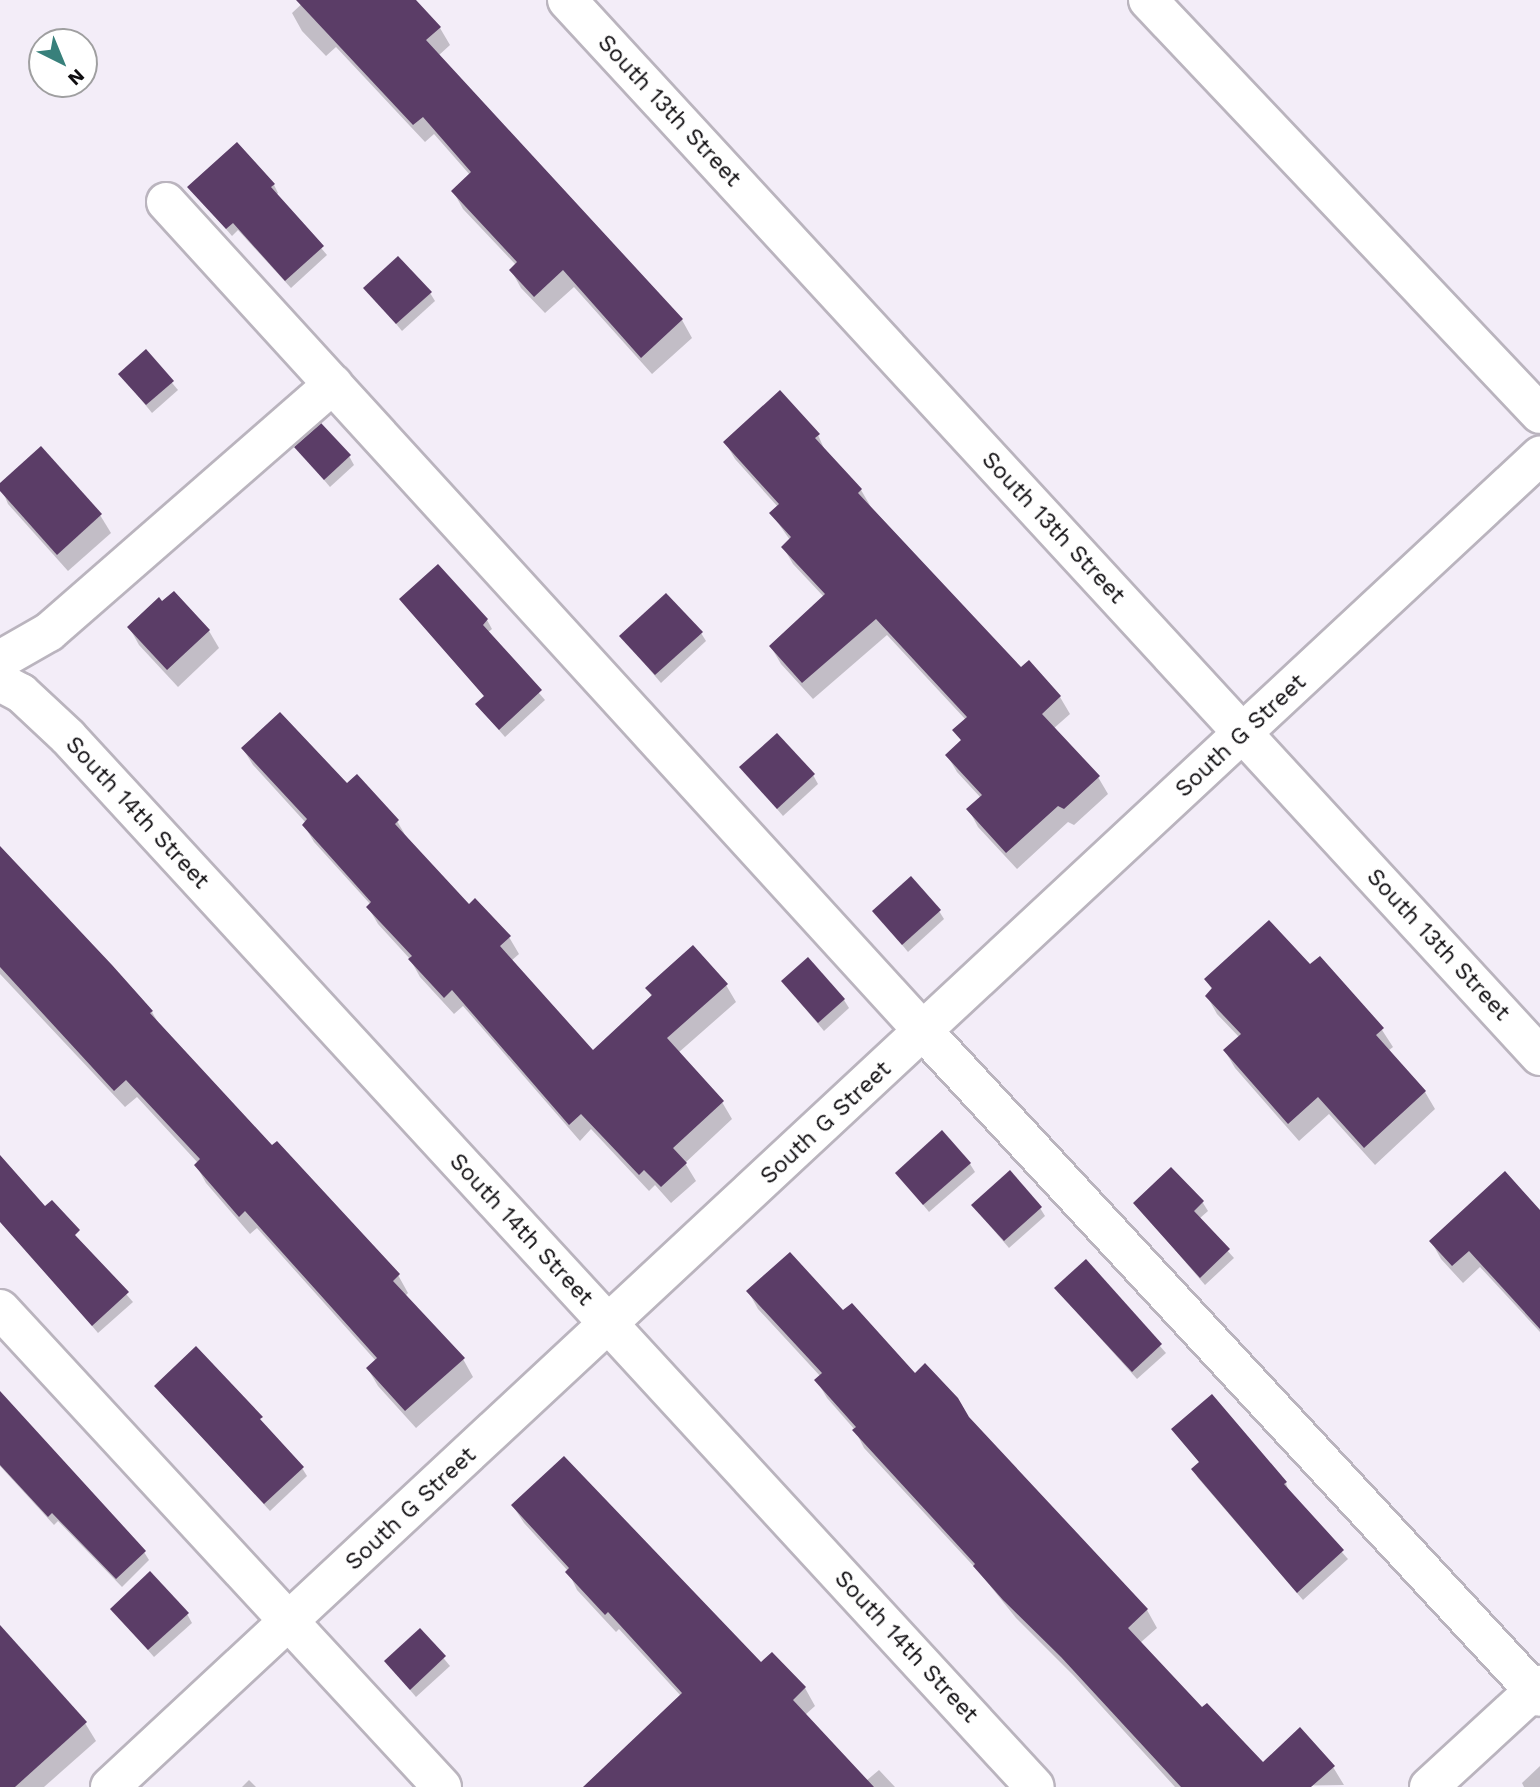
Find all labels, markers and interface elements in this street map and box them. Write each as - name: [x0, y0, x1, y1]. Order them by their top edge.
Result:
- north arrow: [28, 28, 98, 98]
- street label: South 13th Street: [591, 29, 747, 193]
- text: N: [63, 64, 89, 90]
- street label: South 13th Street: [975, 446, 1131, 610]
- street label: South G Street: [1170, 669, 1312, 803]
- street label: South 14th Street: [59, 731, 215, 895]
- street label: South 13th Street: [1360, 863, 1516, 1027]
- street label: South G Street: [755, 1056, 897, 1190]
- street label: South 14th Street: [443, 1148, 599, 1312]
- street label: South G Street: [340, 1442, 482, 1576]
- street label: South 14th Street: [828, 1565, 984, 1729]

